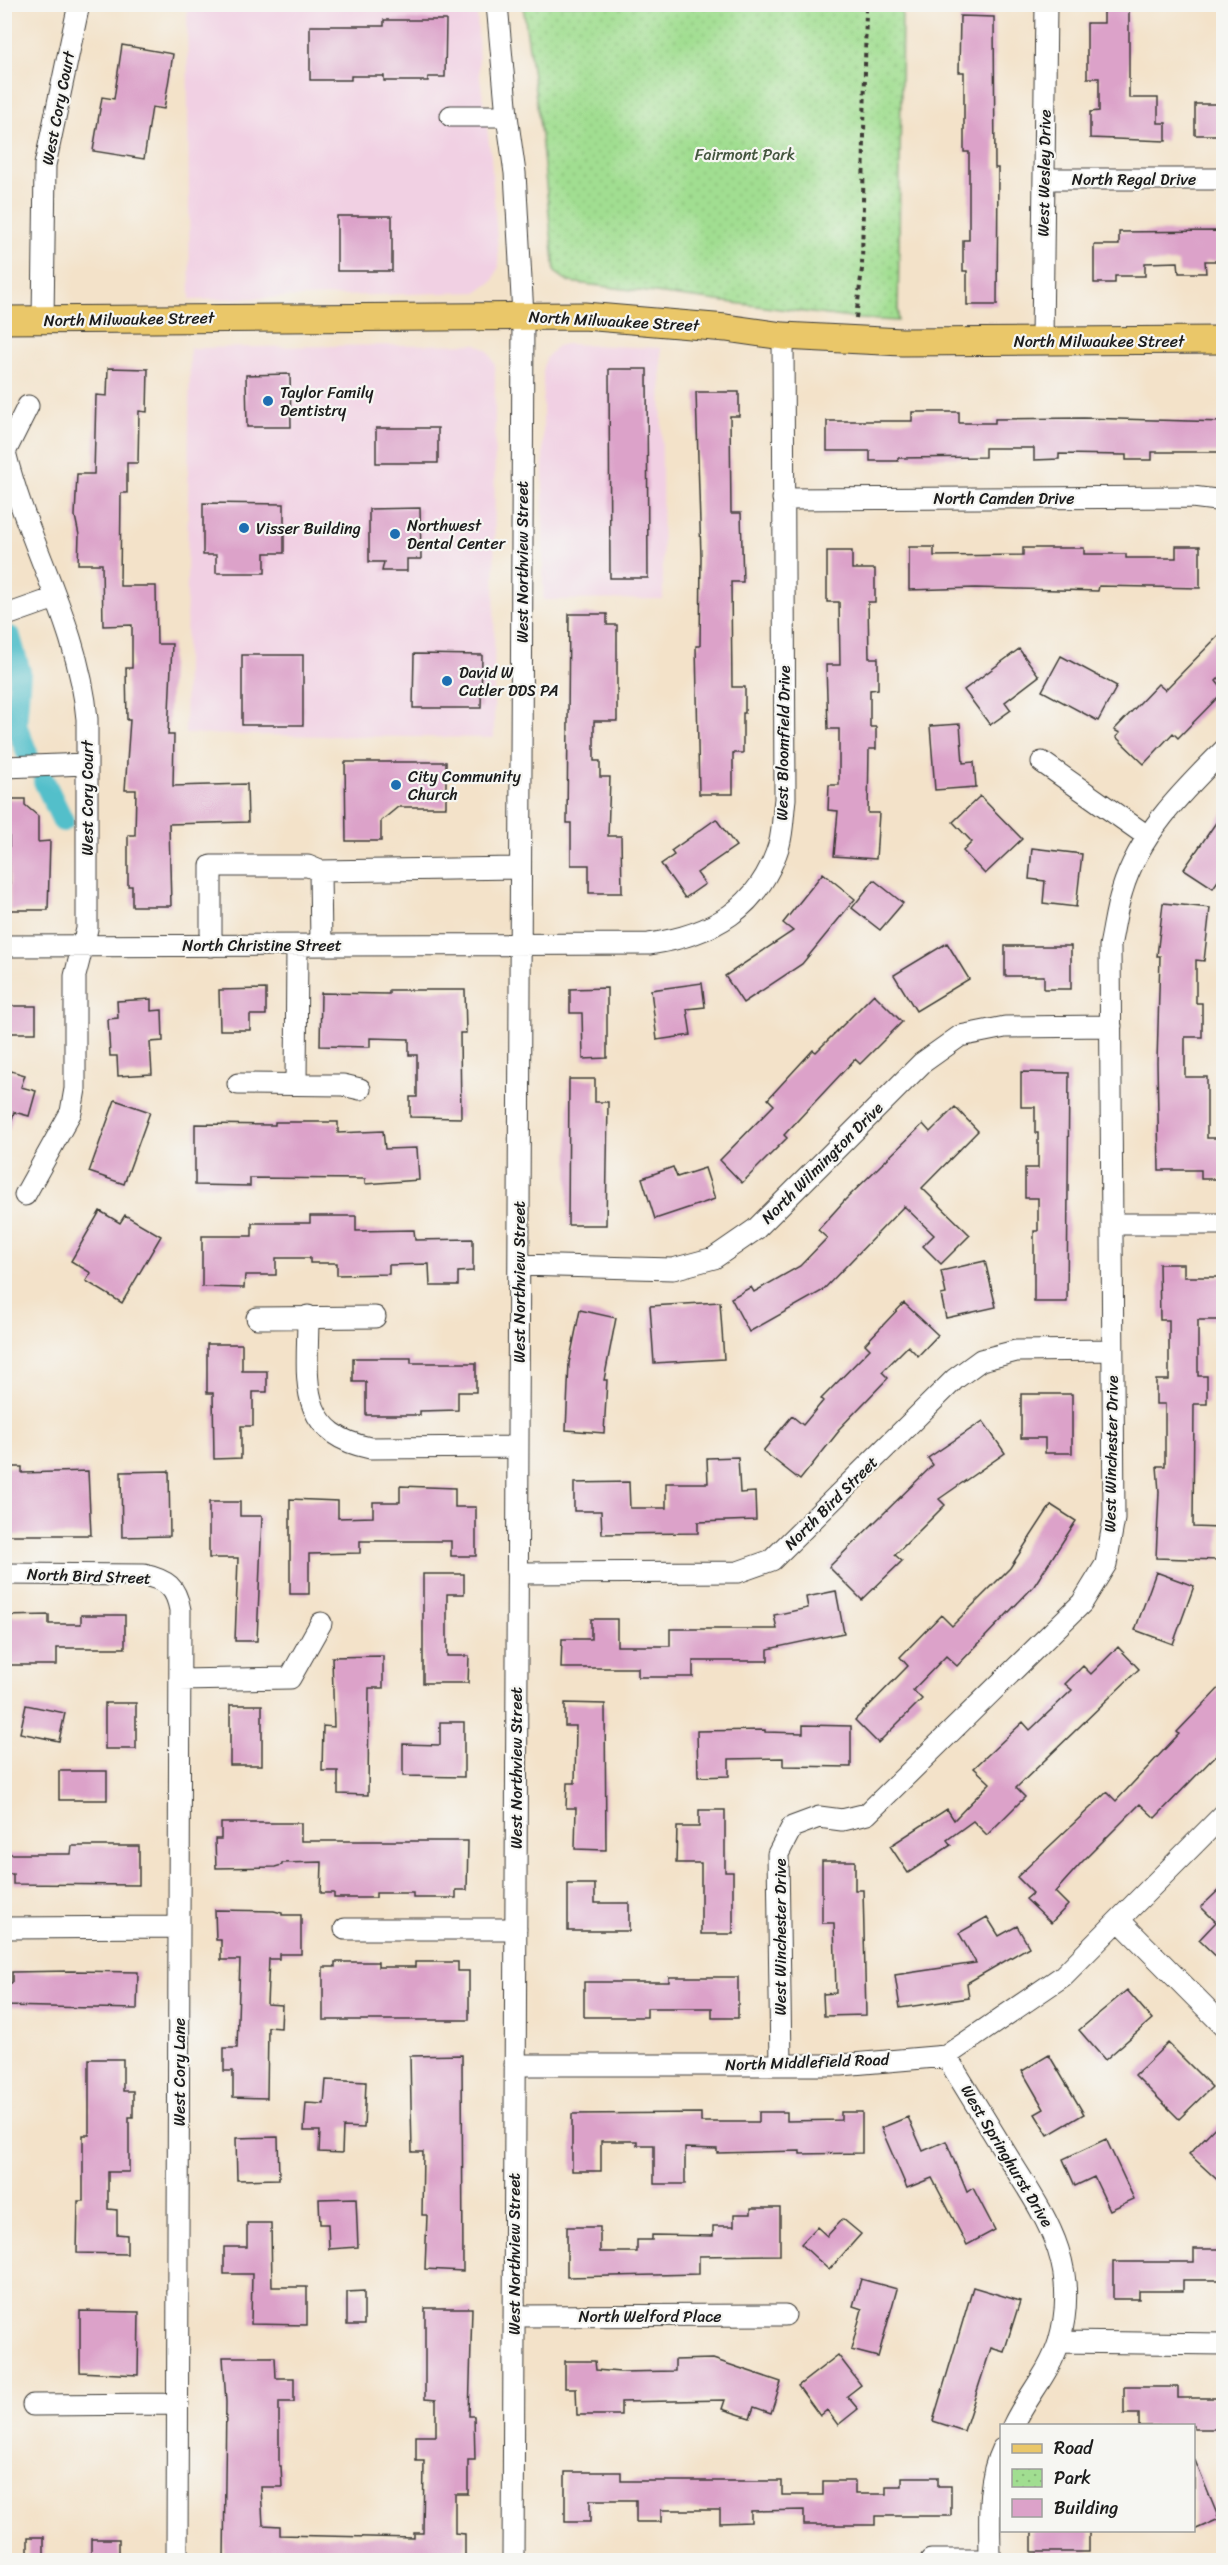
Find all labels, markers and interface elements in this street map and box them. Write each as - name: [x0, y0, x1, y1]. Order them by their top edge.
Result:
- street label: West Cory Court: [33, 48, 83, 167]
- street label: West Wesley Drive: [1028, 109, 1060, 237]
- park label: Fairmont Park: [695, 140, 795, 169]
- street label: North Regal Drive: [1072, 165, 1196, 194]
- street label: North Milwaukee Street: [528, 302, 701, 340]
- street label: North Milwaukee Street: [43, 303, 215, 335]
- street label: North Milwaukee Street: [1014, 327, 1185, 356]
- place label: Taylor Family Dentistry: [280, 378, 374, 425]
- marker: Taylor Family Dentistry: [261, 394, 275, 408]
- street label: West Northview Street: [508, 481, 537, 643]
- street label: North Camden Drive: [934, 484, 1074, 513]
- place label: Northwest Dental Center: [407, 511, 507, 558]
- place label: Visser Building: [256, 514, 361, 543]
- marker: Visser Building: [237, 521, 251, 535]
- marker: Northwest Dental Center: [388, 527, 402, 541]
- place label: David W Cutler DDS PA: [459, 658, 559, 705]
- street label: West Bloomfield Drive: [767, 665, 799, 821]
- marker: David W Cutler DDS PA: [440, 674, 454, 688]
- street label: West Cory Court: [73, 740, 102, 856]
- place label: City Community Church: [408, 762, 522, 809]
- marker: City Community Church: [389, 778, 403, 792]
- street label: North Christine Street: [182, 931, 342, 960]
- street label: North Wilmington Drive: [754, 1095, 890, 1231]
- street label: West Northview Street: [505, 1201, 534, 1363]
- street label: West Winchester Drive: [1095, 1375, 1127, 1533]
- street label: North Bird Street: [777, 1449, 885, 1557]
- street label: North Bird Street: [26, 1559, 152, 1593]
- street label: West Northview Street: [502, 1687, 531, 1849]
- street label: West Winchester Drive: [766, 1858, 795, 2016]
- street label: West Cory Lane: [165, 2018, 194, 2126]
- street label: North Middlefield Road: [725, 2045, 891, 2079]
- street label: West Springhurst Drive: [953, 2079, 1061, 2233]
- street label: West Northview Street: [500, 2173, 529, 2335]
- street label: North Welford Place: [578, 2302, 722, 2331]
- legend: [1000, 2424, 1195, 2532]
- text: Road: [1054, 2432, 1094, 2464]
- text: Park: [1054, 2462, 1091, 2494]
- text: Building: [1054, 2492, 1118, 2524]

